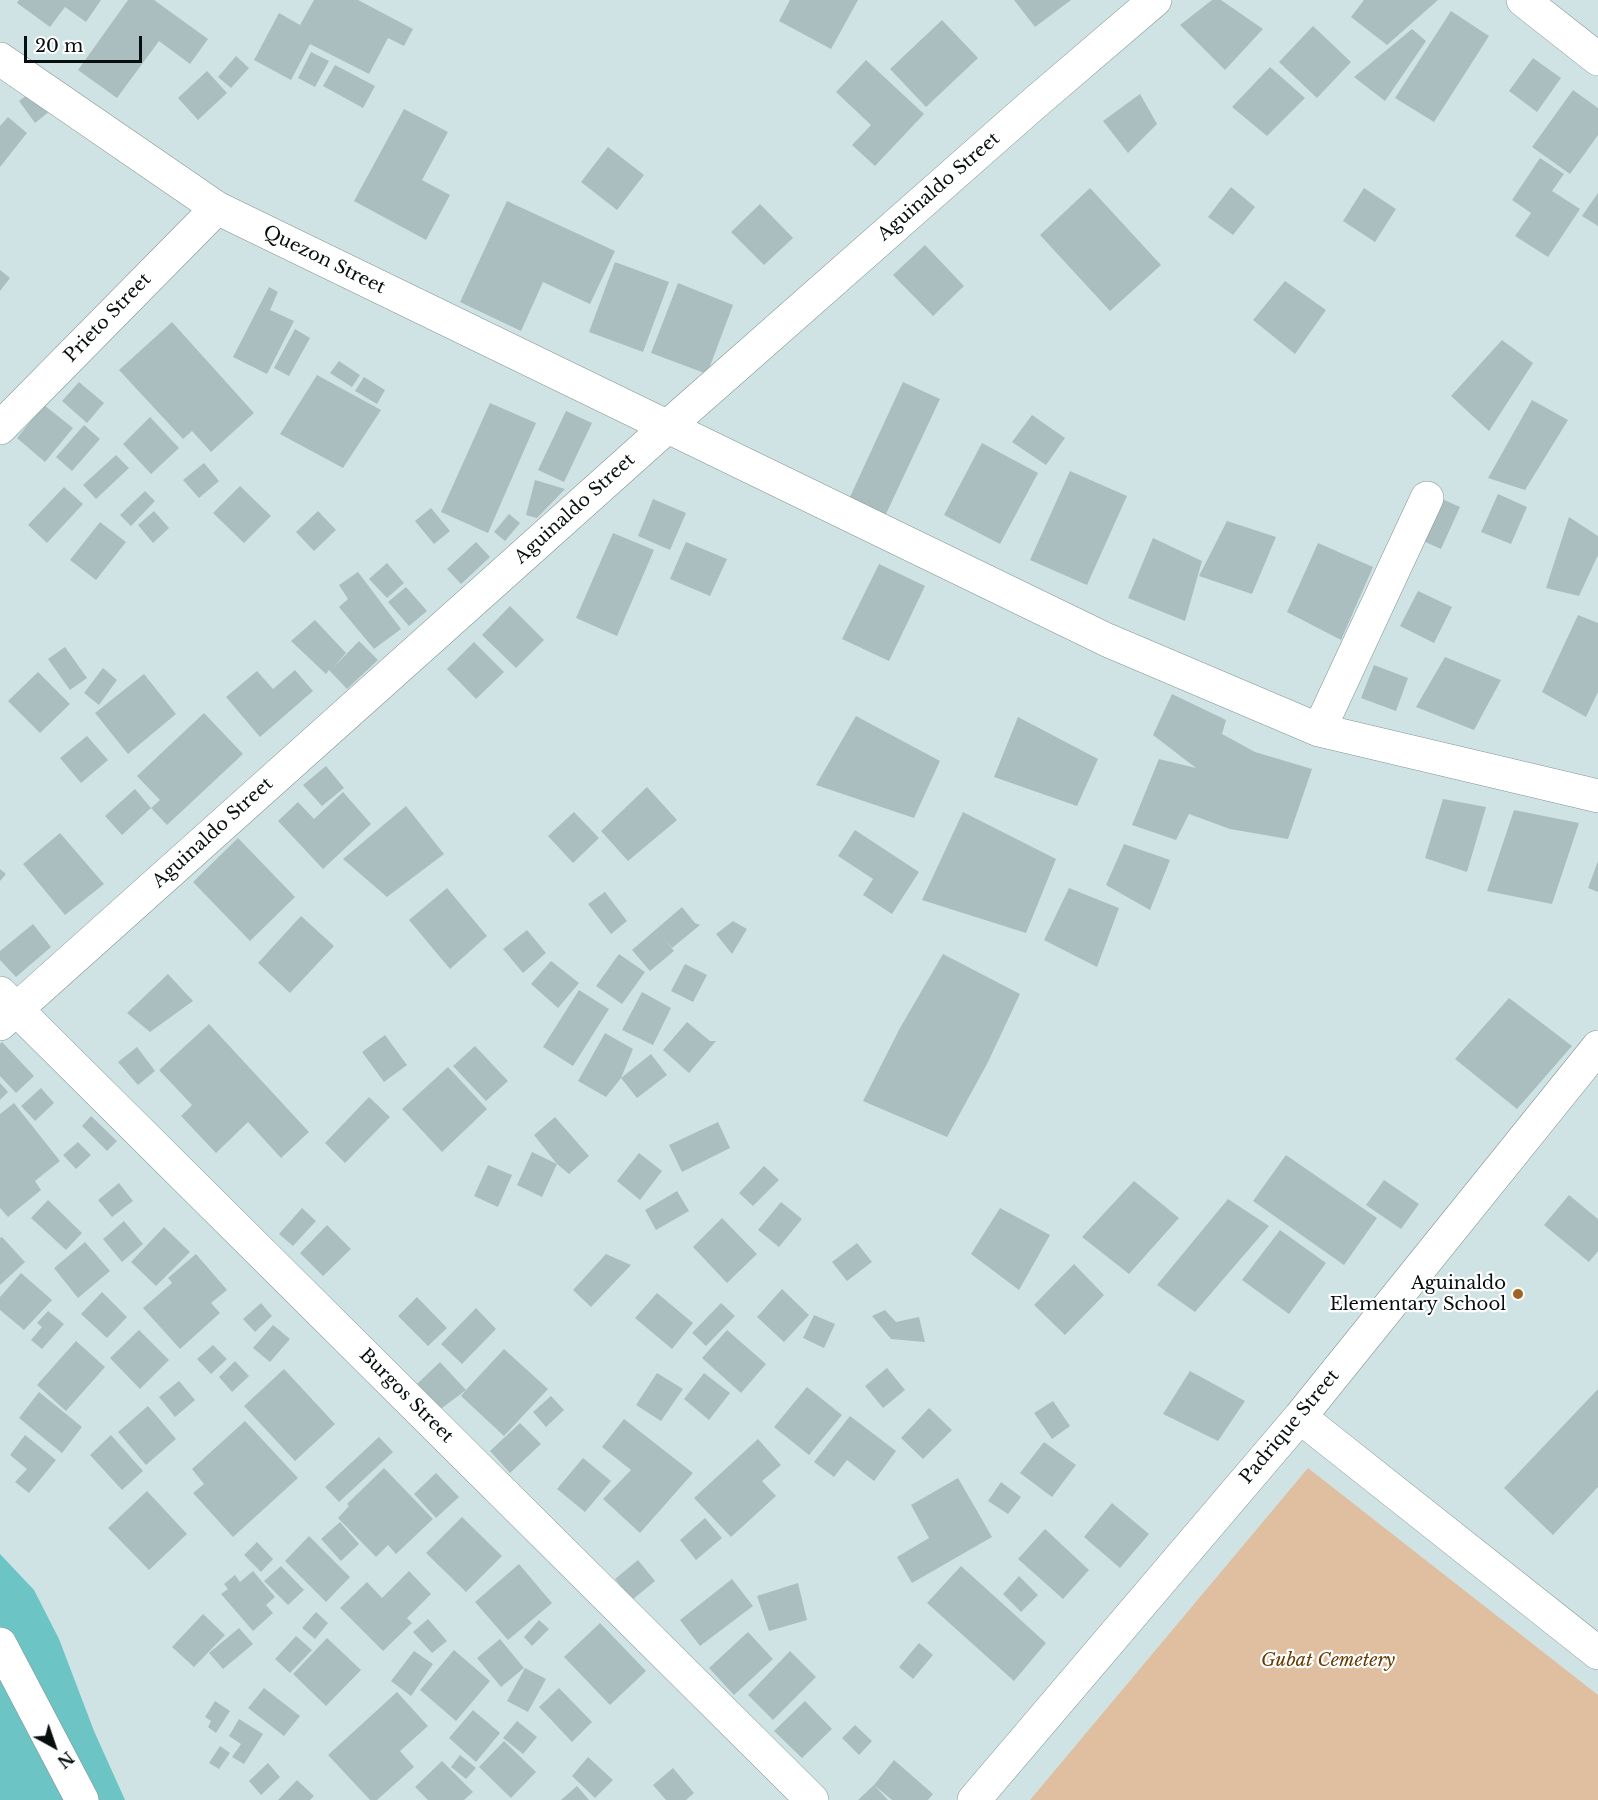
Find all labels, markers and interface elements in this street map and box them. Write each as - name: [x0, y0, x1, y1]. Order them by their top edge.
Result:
- scale bar: [27, 24, 146, 62]
- text: 20 m: [35, 35, 83, 57]
- street label: Aguinaldo Street: [874, 128, 1004, 246]
- street label: Quezon Street: [260, 221, 388, 299]
- street label: Prieto Street: [60, 269, 156, 367]
- street label: Aguinaldo Street: [510, 449, 640, 569]
- street label: Aguinaldo Street: [148, 773, 278, 893]
- place label: Aguinaldo Elementary School: [1330, 1273, 1506, 1316]
- marker: Aguinaldo Elementary School: [1511, 1287, 1525, 1301]
- street label: Burgos Street: [354, 1344, 458, 1448]
- street label: Padrique Street: [1236, 1366, 1344, 1488]
- park label: Gubat Cemetery: [1261, 1650, 1395, 1672]
- north arrow: [24, 1716, 84, 1776]
- text: N: [53, 1747, 78, 1772]

